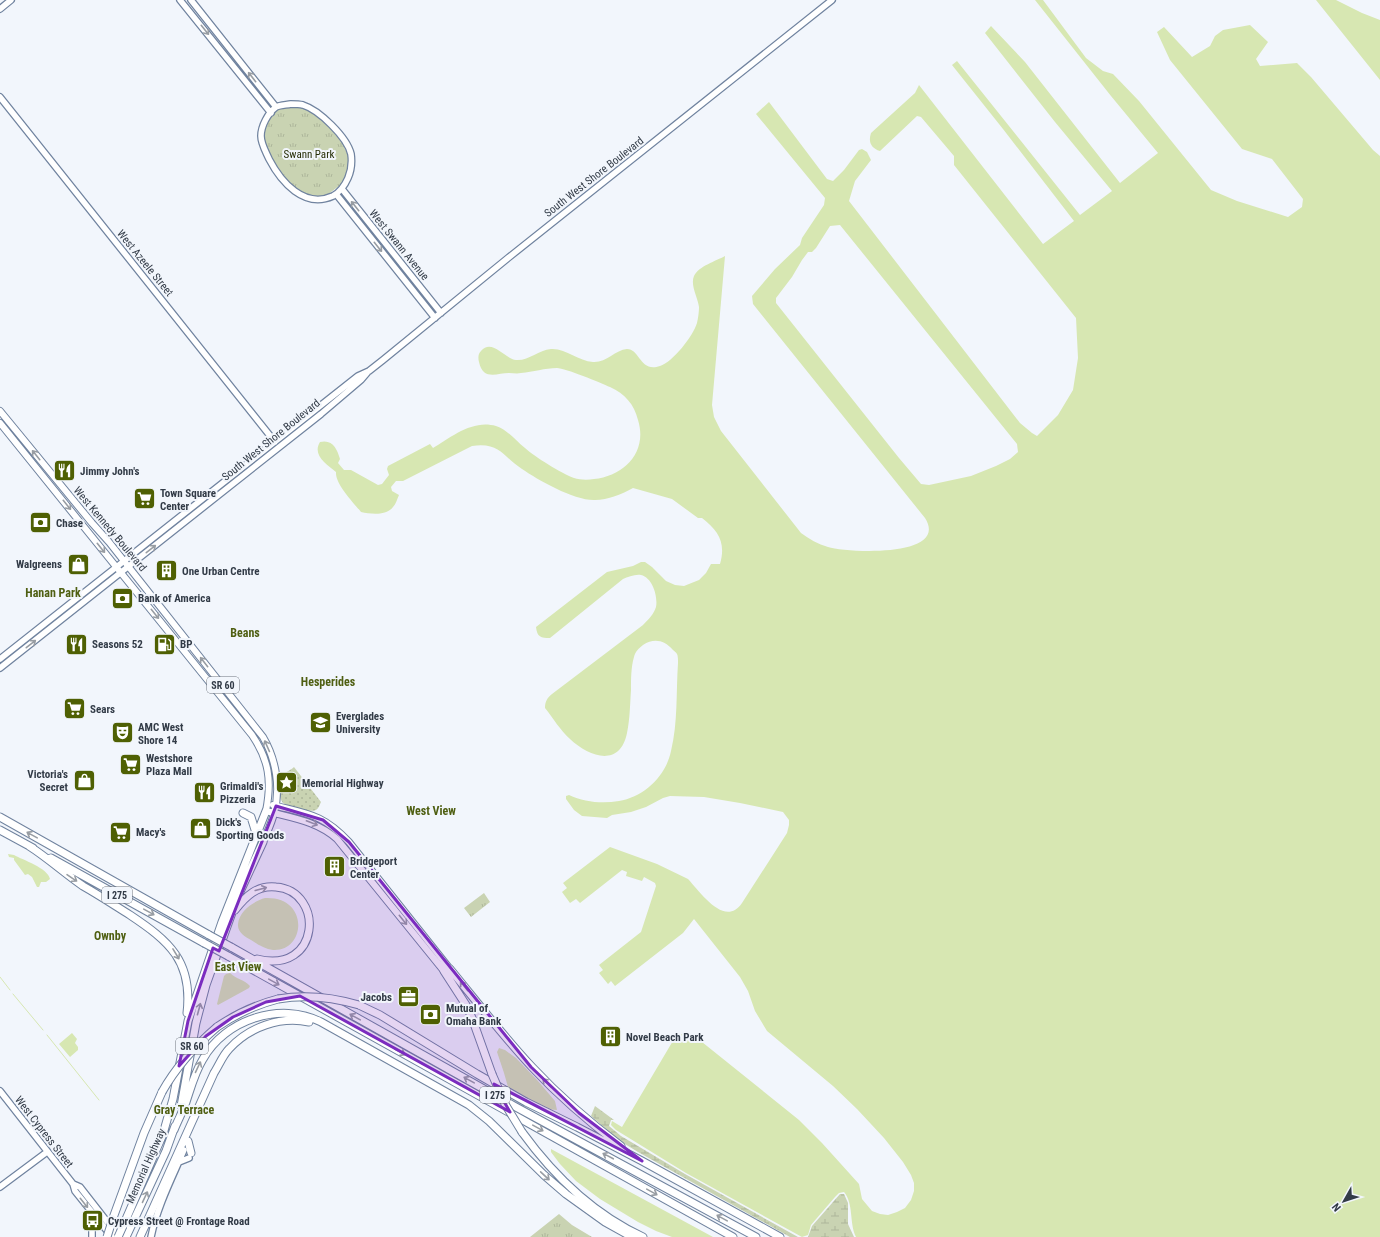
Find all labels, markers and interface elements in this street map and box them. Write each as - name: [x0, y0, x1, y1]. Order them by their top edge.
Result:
- one-way arrow: [200, 25, 209, 36]
- one-way arrow: [248, 71, 256, 82]
- street label: South West Shore Boulevard: [542, 134, 646, 220]
- park label: Swann Park: [284, 148, 334, 161]
- one-way arrow: [351, 200, 359, 211]
- street label: West Swann Avenue: [367, 207, 431, 283]
- street label: West Azeele Street: [114, 227, 176, 299]
- one-way arrow: [373, 241, 382, 252]
- street label: South West Shore Boulevard: [219, 396, 323, 484]
- one-way arrow: [32, 450, 41, 460]
- restaurant icon: Jimmy John's: [52, 458, 78, 484]
- place label: Jimmy John's: [80, 465, 139, 478]
- street label: West Kennedy Boulevard: [71, 484, 149, 574]
- supermarket icon: Town Square Center: [131, 486, 157, 512]
- place label: Town Square Center: [160, 487, 216, 513]
- one-way arrow: [62, 500, 71, 511]
- bank icon: Chase: [27, 510, 53, 536]
- place label: Chase: [56, 517, 83, 530]
- one-way arrow: [96, 542, 105, 553]
- one-way arrow: [145, 544, 156, 553]
- shop icon: Walgreens: [65, 551, 91, 577]
- place label: Walgreens: [16, 558, 62, 571]
- building icon: One Urban Centre: [154, 558, 180, 584]
- place label: One Urban Centre: [182, 565, 259, 578]
- bank icon: Bank of America: [109, 585, 135, 611]
- district label: Hanan Park: [25, 586, 81, 600]
- place label: Bank of America: [138, 592, 211, 605]
- one-way arrow: [150, 608, 159, 619]
- district label: Beans: [230, 626, 260, 640]
- restaurant icon: Seasons 52: [63, 631, 89, 657]
- fuel station icon: BP: [151, 631, 177, 657]
- place label: Seasons 52: [92, 638, 143, 651]
- place label: BP: [180, 638, 192, 651]
- one-way arrow: [25, 640, 36, 648]
- one-way arrow: [200, 657, 209, 668]
- district label: Hesperides: [301, 675, 356, 689]
- road number: SR 60: [207, 677, 239, 693]
- supermarket icon: Sears: [62, 696, 88, 722]
- place label: Sears: [90, 703, 115, 716]
- school or university icon: Everglades University: [307, 709, 333, 735]
- place label: Everglades University: [336, 710, 384, 736]
- theatre icon: AMC West Shore 14: [109, 720, 135, 746]
- place label: AMC West Shore 14: [138, 721, 184, 747]
- one-way arrow: [263, 740, 271, 752]
- supermarket icon: Westshore Plaza Mall: [117, 751, 143, 777]
- place label: Westshore Plaza Mall: [146, 752, 192, 778]
- shop icon: Victoria's Secret: [71, 767, 97, 793]
- place label: Victoria's Secret: [27, 768, 69, 794]
- place icon: Memorial Highway: [273, 770, 299, 796]
- place label: Memorial Highway: [302, 777, 384, 790]
- restaurant icon: Grimaldi's Pizzeria: [192, 779, 218, 805]
- place label: Grimaldi's Pizzeria: [220, 780, 263, 806]
- district label: West View: [406, 804, 456, 818]
- shop icon: Dick's Sporting Goods: [187, 815, 213, 841]
- place label: Dick's Sporting Goods: [216, 816, 284, 842]
- supermarket icon: Macy's: [108, 819, 134, 845]
- one-way arrow: [305, 820, 317, 828]
- place label: Macy's: [136, 826, 166, 839]
- one-way arrow: [26, 831, 38, 839]
- building icon: Bridgeport Center: [322, 854, 348, 880]
- place label: Bridgeport Center: [350, 855, 398, 881]
- one-way arrow: [66, 874, 77, 882]
- one-way arrow: [255, 884, 268, 892]
- road number: I 275: [102, 887, 132, 903]
- one-way arrow: [143, 909, 155, 917]
- one-way arrow: [399, 915, 407, 926]
- district label: Ownby: [94, 929, 127, 943]
- one-way arrow: [172, 948, 180, 960]
- district label: East View: [215, 960, 262, 974]
- one-way arrow: [268, 979, 280, 986]
- one-way arrow: [460, 981, 469, 992]
- office icon: Jacobs: [395, 984, 421, 1010]
- place label: Jacobs: [360, 991, 392, 1004]
- bank icon: Mutual of Omaha Bank: [417, 1001, 443, 1027]
- place label: Mutual of Omaha Bank: [446, 1002, 502, 1028]
- one-way arrow: [196, 1003, 204, 1016]
- one-way arrow: [350, 1012, 362, 1020]
- building icon: Novel Beach Park: [598, 1024, 624, 1050]
- place label: Novel Beach Park: [626, 1031, 704, 1044]
- road number: SR 60: [176, 1038, 208, 1054]
- one-way arrow: [394, 1048, 406, 1056]
- one-way arrow: [195, 1062, 203, 1074]
- one-way arrow: [463, 1076, 475, 1084]
- one-way arrow: [542, 1078, 552, 1088]
- road number: I 275: [480, 1087, 510, 1103]
- street label: West Cypress Street: [12, 1094, 76, 1170]
- district label: Gray Terrace: [154, 1103, 215, 1117]
- one-way arrow: [532, 1125, 544, 1133]
- street label: Memorial Highway: [124, 1126, 168, 1205]
- one-way arrow: [602, 1152, 614, 1159]
- one-way arrow: [540, 1171, 550, 1180]
- north arrow: [1324, 1181, 1364, 1221]
- one-way arrow: [646, 1188, 658, 1196]
- one-way arrow: [142, 1191, 149, 1203]
- one-way arrow: [80, 1197, 89, 1208]
- text: N: [1329, 1200, 1344, 1214]
- bus stop icon: Cypress Street @ Frontage Road: [79, 1208, 105, 1234]
- one-way arrow: [716, 1214, 728, 1221]
- place label: Cypress Street @ Frontage Road: [108, 1215, 250, 1228]

